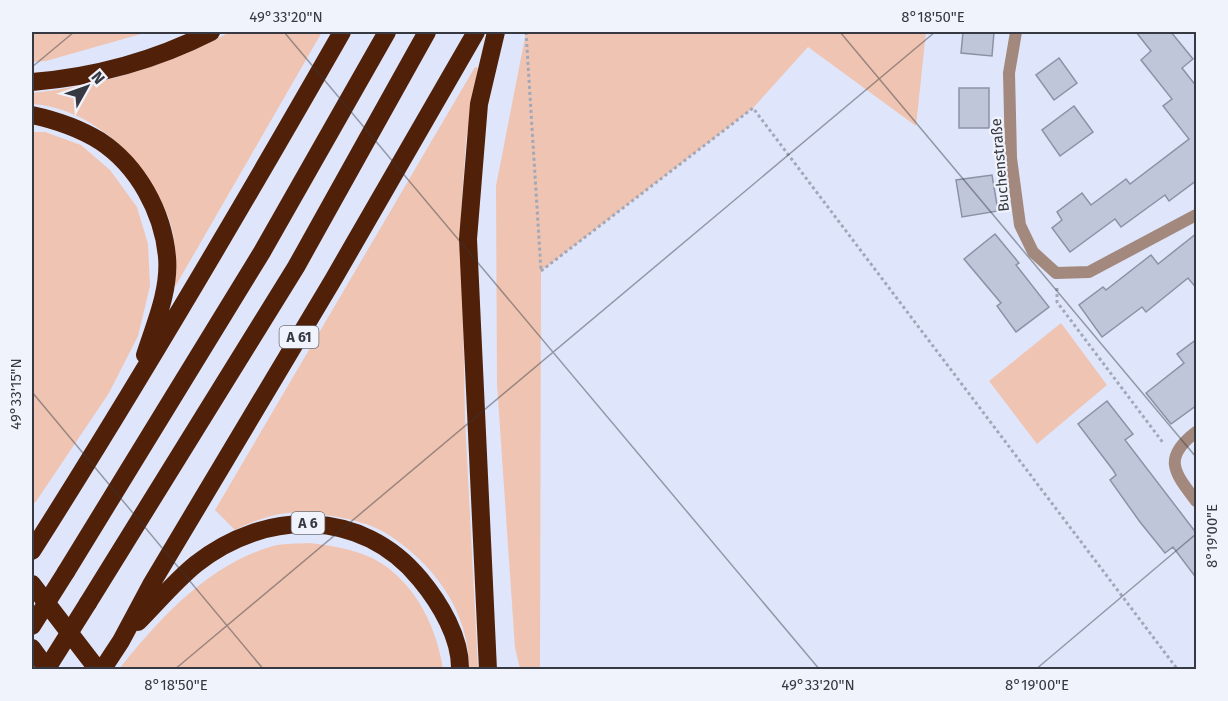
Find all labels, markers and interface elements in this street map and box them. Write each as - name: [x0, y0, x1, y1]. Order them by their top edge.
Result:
- text: 49°33'20"N: [249, 8, 323, 26]
- text: 8°18'50"E: [901, 8, 965, 26]
- north arrow: [57, 57, 117, 117]
- text: N: [87, 68, 109, 88]
- street label: Buchenstraße: [987, 118, 1013, 212]
- road number: A 61: [280, 326, 318, 348]
- text: 49°33'15"N: [7, 358, 25, 430]
- text: 8°19'00"E: [1203, 504, 1221, 568]
- road number: A 6: [292, 512, 324, 534]
- text: 8°18'50"E: [144, 676, 208, 694]
- text: 49°33'20"N: [781, 676, 855, 694]
- text: 8°19'00"E: [1005, 676, 1069, 694]

